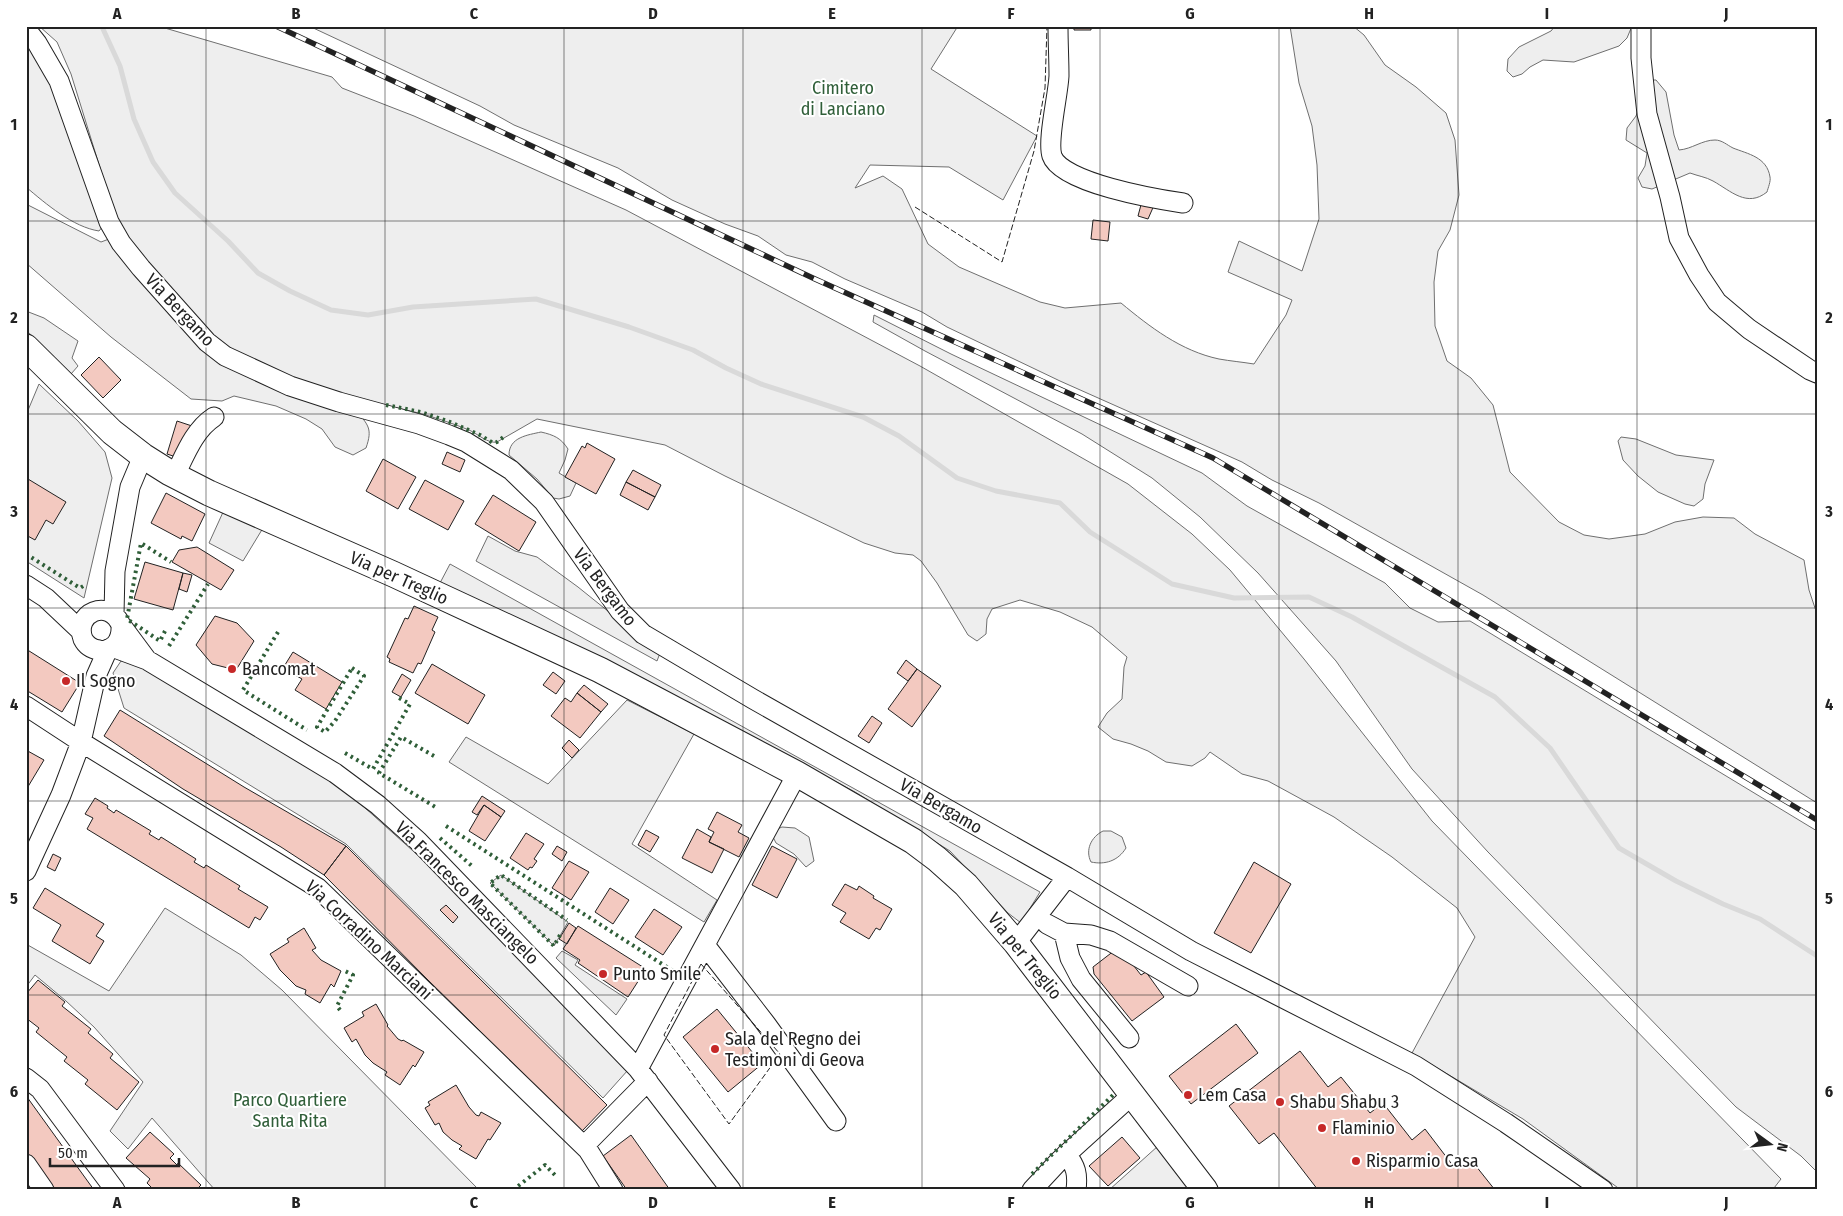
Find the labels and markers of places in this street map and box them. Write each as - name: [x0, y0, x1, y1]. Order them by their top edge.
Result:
- place label: Bancomat: [242, 658, 316, 680]
- marker: Bancomat: [226, 663, 238, 675]
- place label: Il Sogno: [76, 670, 136, 692]
- marker: Il Sogno: [60, 675, 72, 687]
- place label: Punto Smile: [613, 963, 701, 985]
- marker: Punto Smile: [597, 968, 609, 980]
- place label: Sala del Regno dei Testimoni di Geova: [725, 1028, 865, 1071]
- marker: Sala del Regno dei Testimoni di Geova: [709, 1043, 721, 1055]
- place label: Lem Casa: [1198, 1084, 1267, 1106]
- marker: Lem Casa: [1182, 1089, 1194, 1101]
- place label: Shabu Shabu 3: [1290, 1091, 1399, 1113]
- marker: Shabu Shabu 3: [1274, 1096, 1286, 1108]
- place label: Flaminio: [1332, 1117, 1395, 1139]
- marker: Flaminio: [1316, 1122, 1328, 1134]
- place label: Risparmio Casa: [1366, 1150, 1479, 1172]
- marker: Risparmio Casa: [1350, 1155, 1362, 1167]

